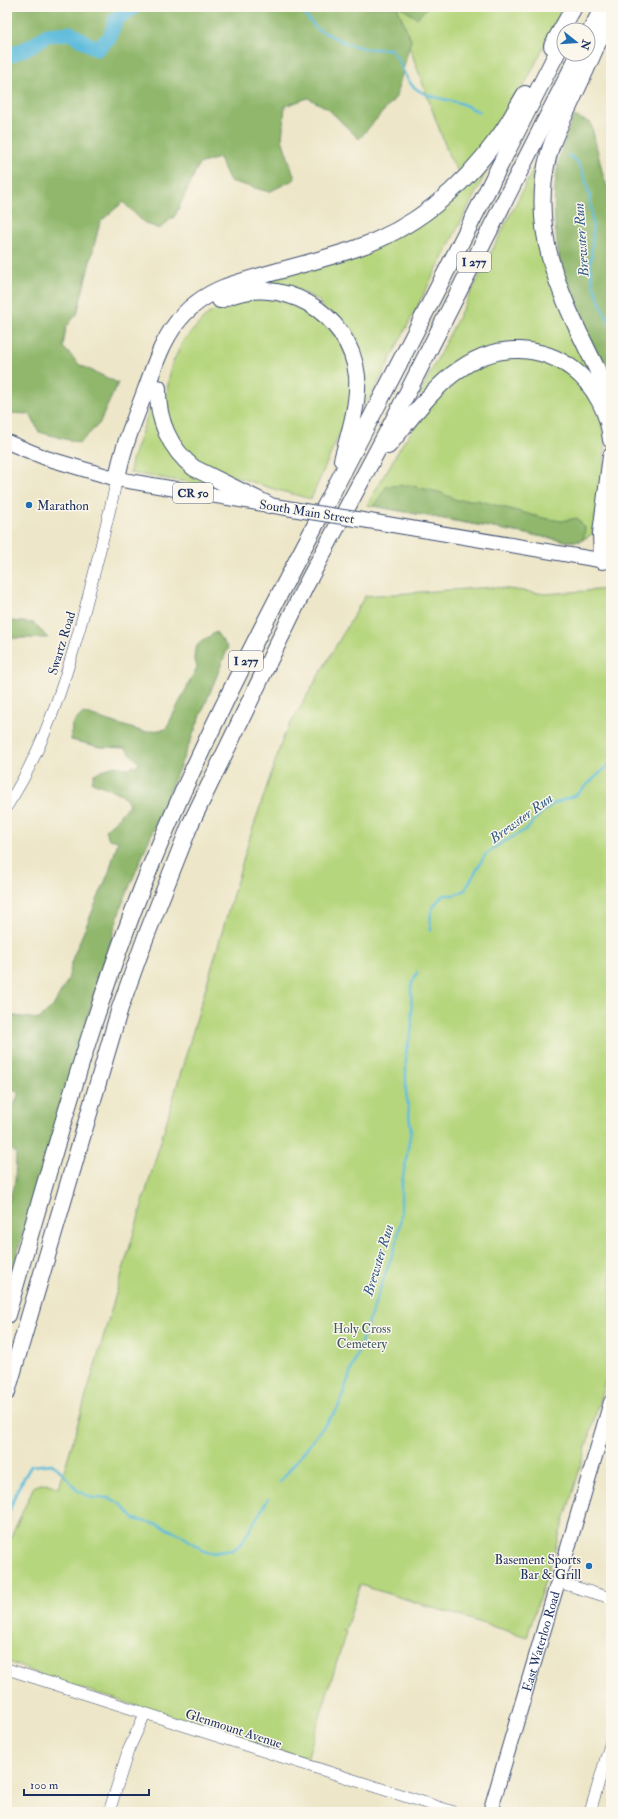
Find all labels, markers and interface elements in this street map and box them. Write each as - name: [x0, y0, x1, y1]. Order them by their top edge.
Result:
- north arrow: [556, 22, 596, 62]
- text: N: [577, 37, 593, 52]
- water label: Brewster Run: [570, 202, 593, 278]
- road number: I 277: [457, 252, 491, 272]
- road number: CR 50: [173, 483, 213, 503]
- street label: South Main Street: [258, 497, 356, 527]
- place label: Marathon: [37, 498, 89, 514]
- marker: Marathon: [24, 500, 34, 510]
- street label: Swartz Road: [45, 609, 79, 677]
- road number: I 277: [229, 651, 263, 671]
- water label: Brewster Run: [486, 790, 557, 848]
- water label: Brewster Run: [359, 1222, 398, 1299]
- park label: Holy Cross Cemetery: [333, 1321, 391, 1353]
- place label: Basement Sports Bar & Grill: [495, 1552, 582, 1583]
- marker: Basement Sports Bar & Grill: [584, 1561, 594, 1571]
- street label: East Waterloo Road: [519, 1589, 564, 1694]
- street label: Glenmount Avenue: [183, 1706, 285, 1752]
- scale bar: [24, 1771, 149, 1797]
- text: 100 m: [30, 1778, 59, 1793]

